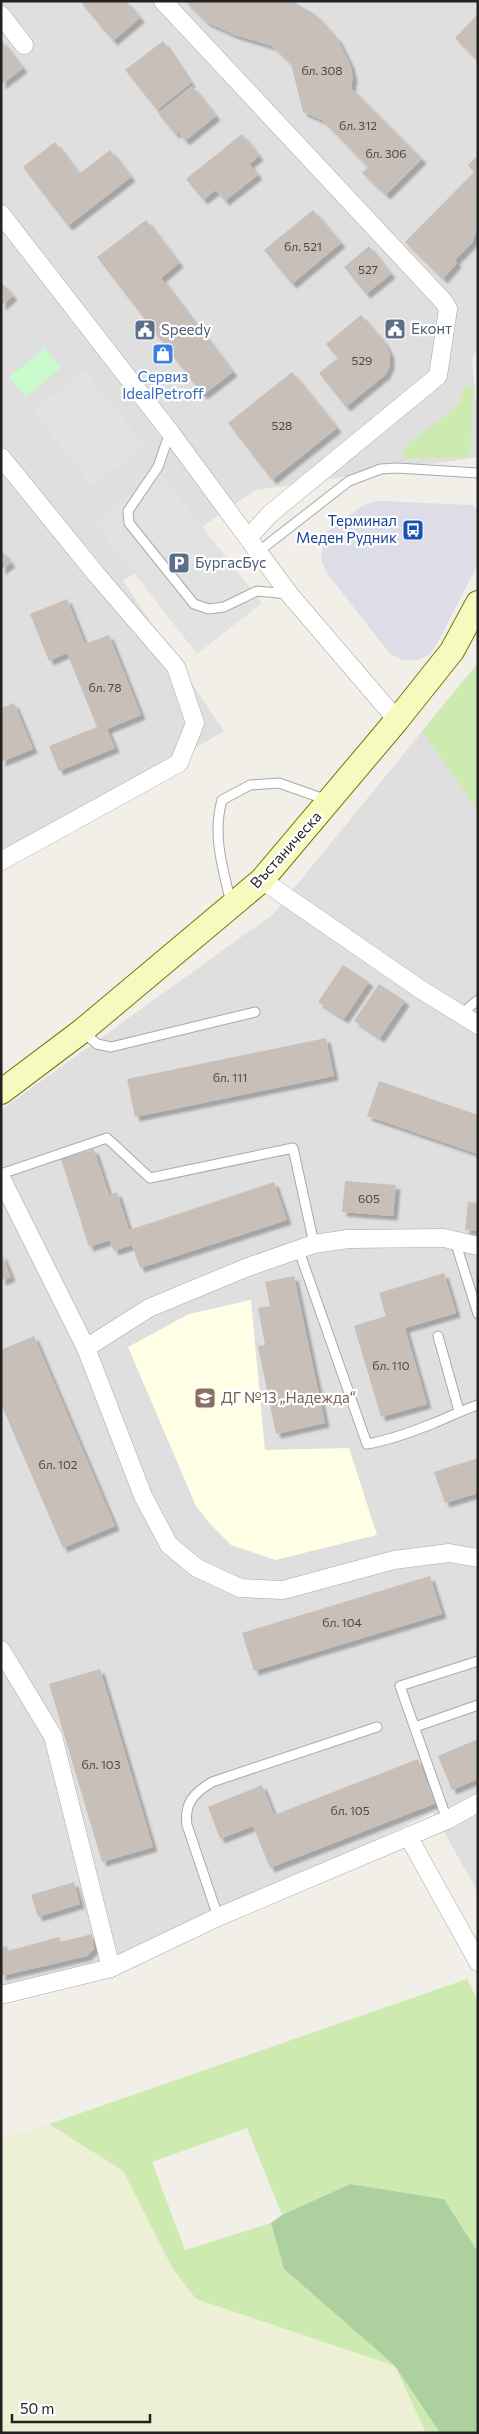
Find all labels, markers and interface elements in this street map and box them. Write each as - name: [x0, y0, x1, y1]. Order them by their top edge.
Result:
- house number: бл. 308: [301, 63, 343, 77]
- house number: бл. 312: [339, 118, 377, 132]
- house number: бл. 306: [365, 146, 407, 160]
- house number: бл. 521: [284, 239, 322, 253]
- house number: 527: [358, 262, 378, 276]
- public building icon: Еконт: [383, 317, 407, 341]
- public building icon: Speedy: [133, 318, 157, 342]
- place label: Еконт: [411, 319, 452, 337]
- place label: Speedy: [161, 320, 211, 338]
- shop icon: Сервиз IdealPetroff: [151, 342, 175, 366]
- house number: 529: [352, 353, 372, 367]
- place label: Сервиз IdealPetroff: [122, 367, 204, 402]
- house number: 528: [272, 418, 292, 432]
- place label: Терминал Меден Рудник: [296, 511, 397, 546]
- bus stop icon: Терминал Меден Рудник: [401, 518, 425, 542]
- parking icon: БургасБус: [167, 551, 191, 575]
- place label: БургасБус: [195, 553, 266, 571]
- house number: бл. 78: [89, 680, 121, 694]
- street label: Въстаническа: [246, 807, 325, 892]
- house number: бл. 111: [213, 1070, 247, 1084]
- house number: 605: [358, 1191, 380, 1205]
- house number: бл. 110: [372, 1358, 410, 1372]
- school or university icon: ДГ №13 „Надежда“: [193, 1386, 217, 1410]
- place label: ДГ №13 „Надежда“: [221, 1388, 356, 1406]
- house number: бл. 102: [39, 1457, 78, 1471]
- house number: бл. 104: [322, 1615, 362, 1629]
- house number: бл. 103: [81, 1757, 121, 1771]
- house number: бл. 105: [330, 1803, 370, 1817]
- scale bar: [12, 2392, 150, 2424]
- text: 50 m: [20, 2399, 54, 2417]

